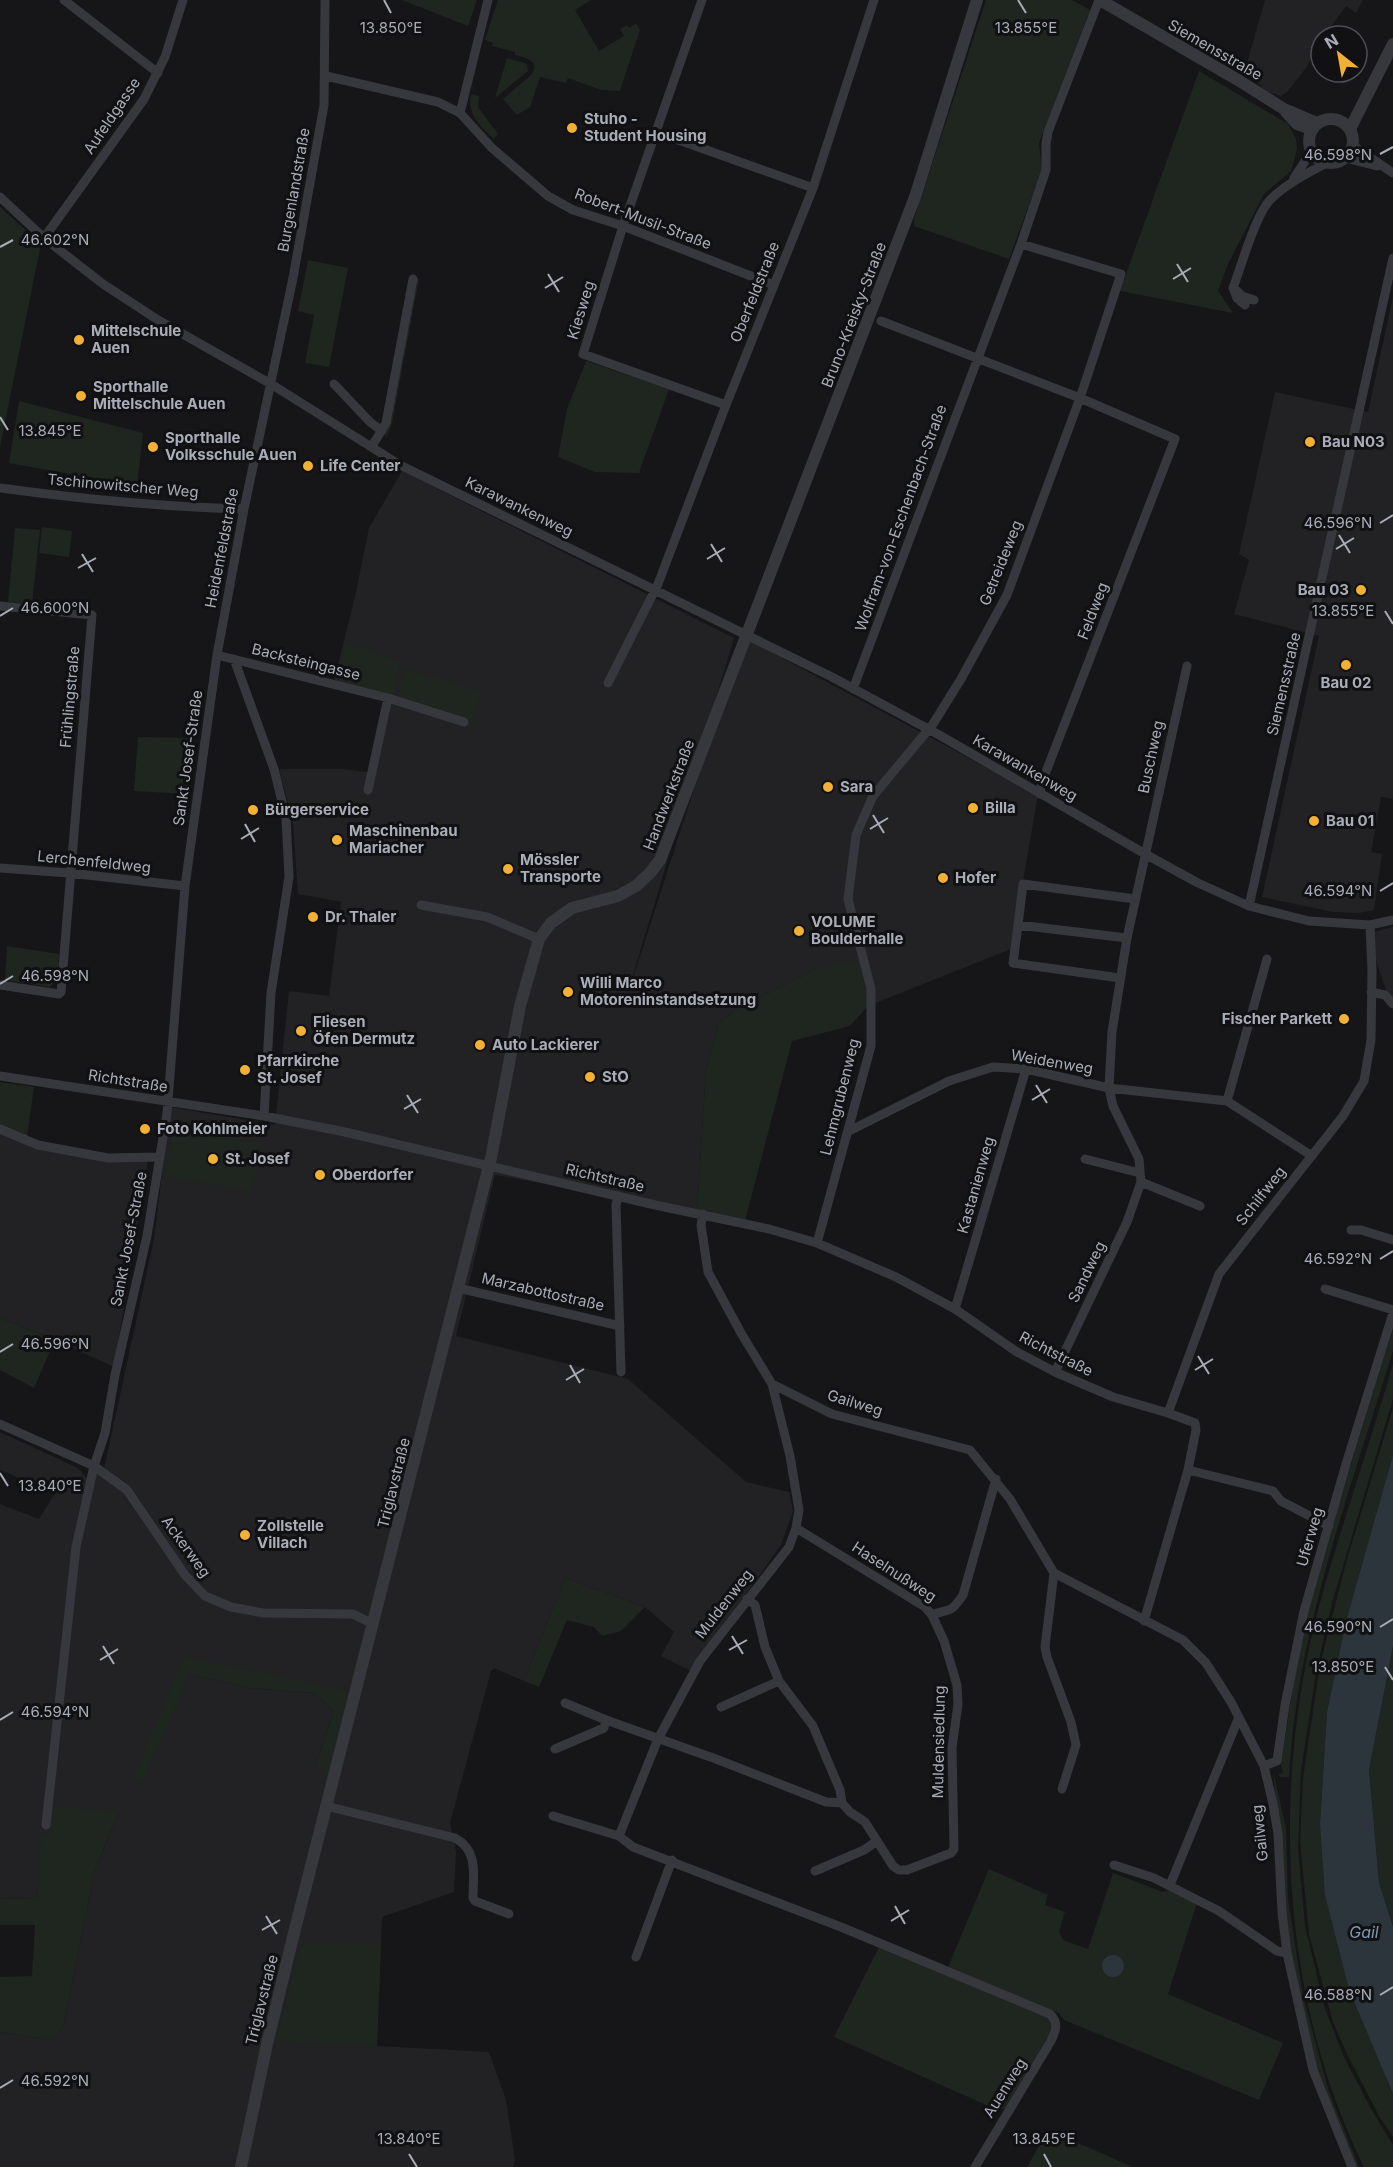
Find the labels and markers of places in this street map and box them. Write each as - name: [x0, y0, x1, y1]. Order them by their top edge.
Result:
- place label: Stuho - Student Housing: [584, 109, 706, 145]
- marker: Stuho - Student Housing: [565, 121, 579, 135]
- place label: Mittelschule Auen: [91, 321, 181, 357]
- marker: Mittelschule Auen: [72, 333, 86, 347]
- place label: Sporthalle Mittelschule Auen: [93, 377, 226, 413]
- marker: Sporthalle Mittelschule Auen: [74, 389, 88, 403]
- place label: Sporthalle Volksschule Auen: [165, 428, 297, 464]
- place label: Bau N03: [1322, 432, 1385, 451]
- marker: Bau N03: [1303, 435, 1317, 449]
- marker: Sporthalle Volksschule Auen: [146, 440, 160, 454]
- place label: Life Center: [320, 456, 400, 475]
- marker: Life Center: [301, 459, 315, 473]
- place label: Bau 03: [1298, 580, 1349, 599]
- marker: Bau 03: [1354, 583, 1368, 597]
- marker: Bau 02: [1339, 658, 1353, 672]
- place label: Bau 02: [1320, 673, 1372, 692]
- place label: Sara: [840, 777, 873, 796]
- marker: Sara: [821, 780, 835, 794]
- place label: Billa: [985, 798, 1016, 817]
- place label: Bürgerservice: [265, 800, 369, 819]
- marker: Billa: [966, 801, 980, 815]
- marker: Bürgerservice: [246, 803, 260, 817]
- place label: Bau 01: [1326, 811, 1374, 830]
- marker: Bau 01: [1307, 814, 1321, 828]
- place label: Maschinenbau Mariacher: [349, 821, 458, 857]
- marker: Maschinenbau Mariacher: [330, 833, 344, 847]
- place label: Mössler Transporte: [520, 850, 601, 886]
- marker: Mössler Transporte: [501, 862, 515, 876]
- place label: Hofer: [955, 868, 996, 887]
- marker: Hofer: [936, 871, 950, 885]
- place label: Dr. Thaler: [325, 907, 396, 926]
- marker: Dr. Thaler: [306, 910, 320, 924]
- place label: VOLUME Boulderhalle: [811, 912, 903, 948]
- marker: VOLUME Boulderhalle: [792, 924, 806, 938]
- place label: Willi Marco Motoreninstandsetzung: [580, 973, 756, 1009]
- marker: Willi Marco Motoreninstandsetzung: [561, 985, 575, 999]
- place label: Fischer Parkett: [1222, 1009, 1333, 1028]
- place label: Fliesen Öfen Dermutz: [313, 1012, 415, 1048]
- marker: Fischer Parkett: [1337, 1012, 1351, 1026]
- marker: Fliesen Öfen Dermutz: [294, 1024, 308, 1038]
- place label: Auto Lackierer: [492, 1035, 599, 1054]
- marker: Auto Lackierer: [473, 1038, 487, 1052]
- place label: Pfarrkirche St. Josef: [257, 1051, 339, 1087]
- marker: Pfarrkirche St. Josef: [238, 1063, 252, 1077]
- place label: StO: [602, 1067, 629, 1086]
- marker: StO: [583, 1070, 597, 1084]
- place label: Foto Kohlmeier: [157, 1119, 267, 1138]
- marker: Foto Kohlmeier: [138, 1122, 152, 1136]
- place label: St. Josef: [225, 1149, 290, 1168]
- marker: St. Josef: [206, 1152, 220, 1166]
- place label: Oberdorfer: [332, 1165, 413, 1184]
- marker: Oberdorfer: [313, 1168, 327, 1182]
- place label: Zollstelle Villach: [257, 1516, 324, 1552]
- marker: Zollstelle Villach: [238, 1528, 252, 1542]

